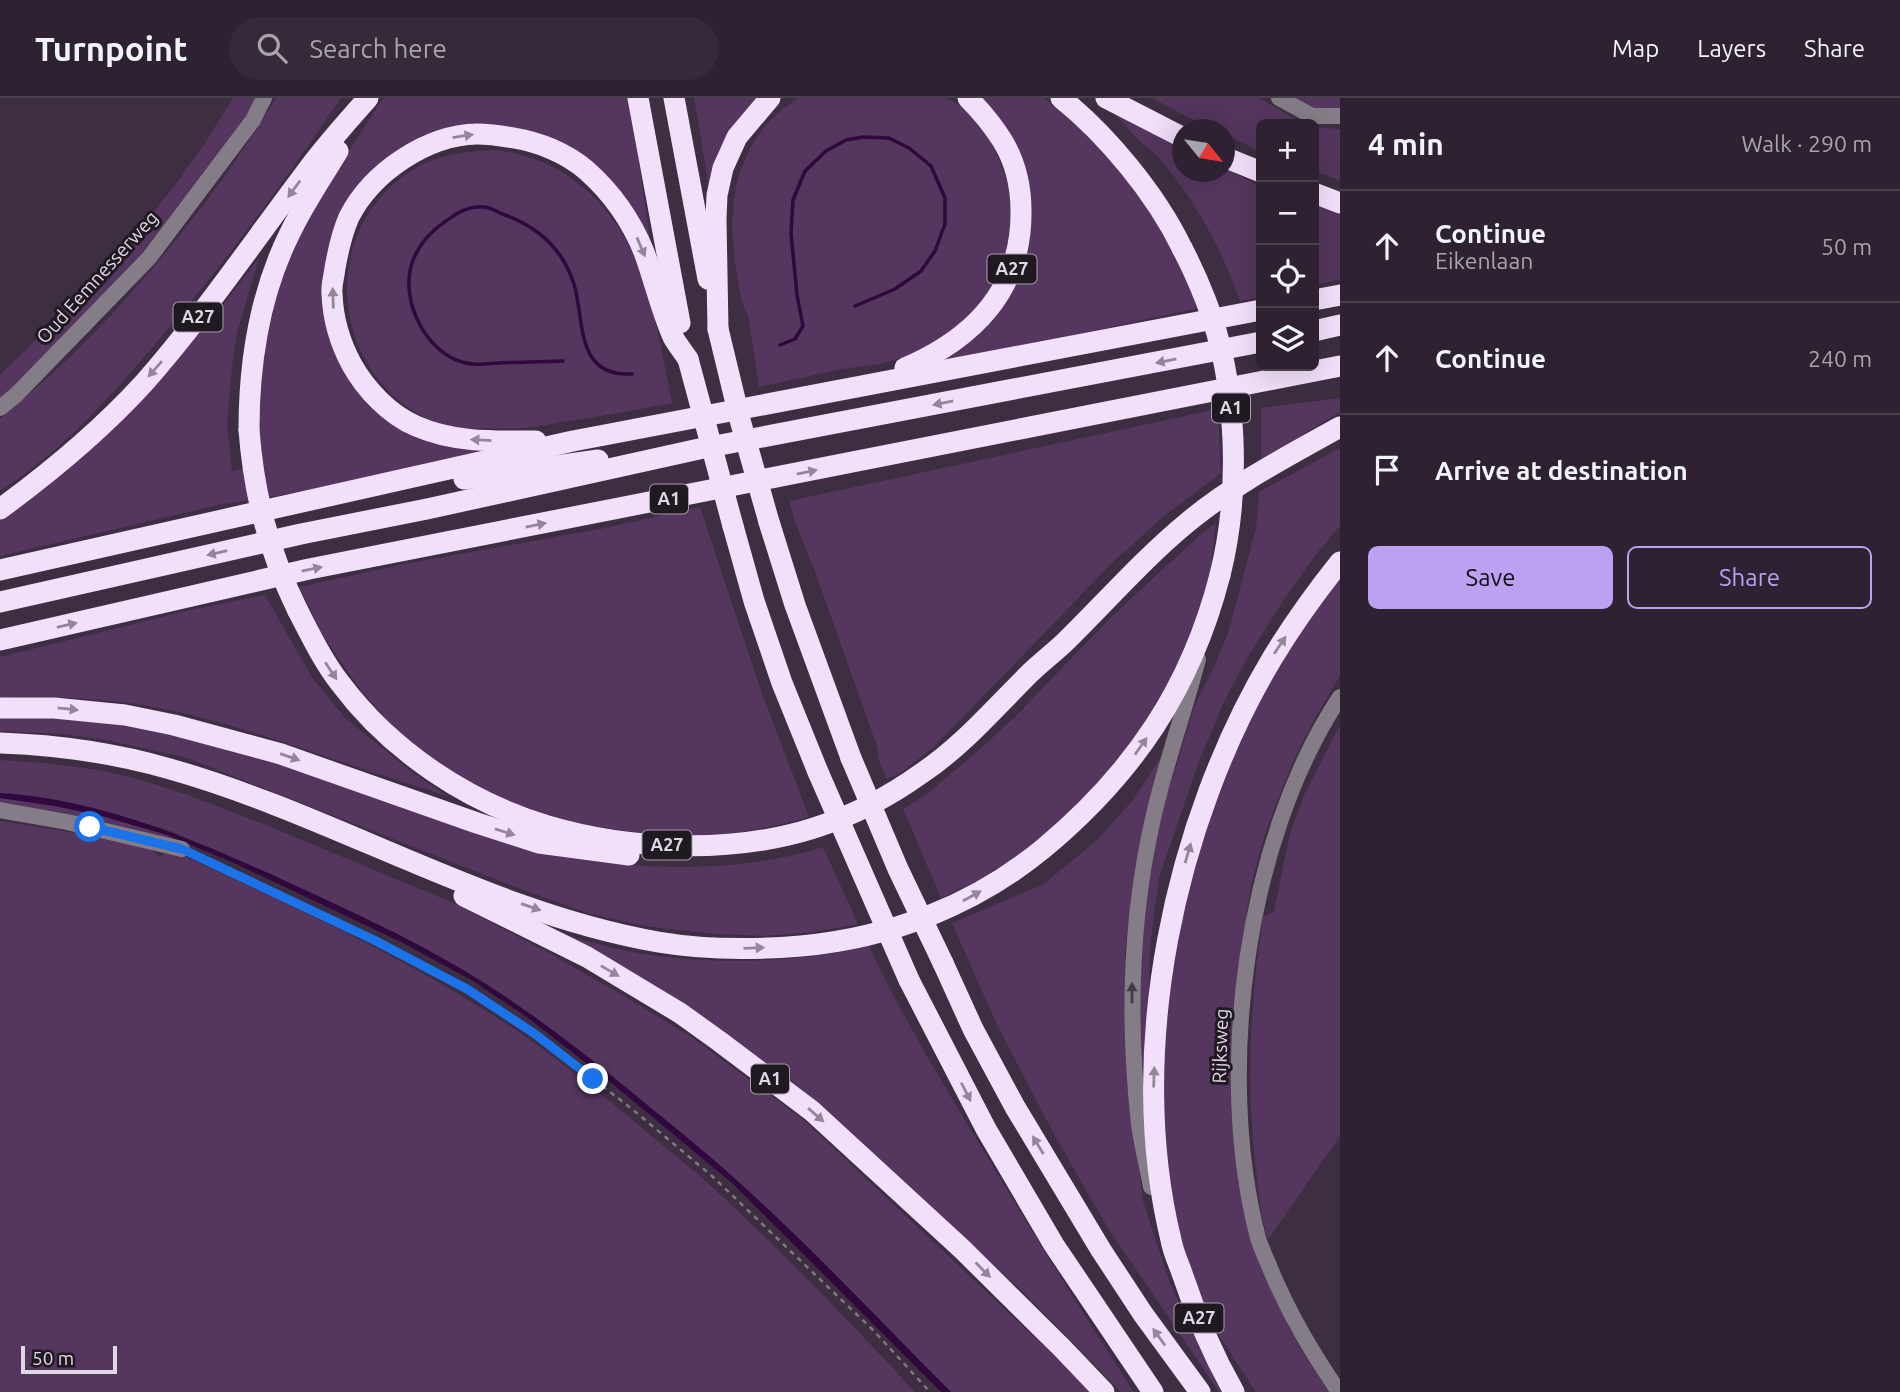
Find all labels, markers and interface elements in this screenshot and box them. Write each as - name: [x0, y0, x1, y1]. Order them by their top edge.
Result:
- search box: [229, 17, 719, 80]
- icon: search: [253, 29, 291, 67]
- text: Turnpoint: [35, 30, 187, 67]
- text: Search here: [309, 34, 447, 63]
- text: Map: [1612, 35, 1659, 62]
- text: Layers: [1697, 35, 1766, 62]
- text: Share: [1804, 35, 1865, 62]
- north arrow: [1172, 119, 1235, 182]
- map controls: [1256, 119, 1319, 371]
- button: +: [1256, 119, 1319, 182]
- text: 4 min: [1368, 127, 1444, 161]
- one-way arrow: [452, 130, 474, 141]
- text: Walk · 290 m: [1741, 131, 1872, 156]
- one-way arrow: [287, 180, 301, 198]
- button: −: [1256, 182, 1319, 245]
- street label: Oud Eemnesserweg: [32, 206, 162, 348]
- text: Continue: [1435, 219, 1546, 248]
- icon: ahead: [1368, 227, 1406, 265]
- text: 50 m: [1821, 234, 1872, 259]
- one-way arrow: [636, 237, 647, 258]
- button: locate: [1256, 245, 1319, 308]
- text: Eikenlaan: [1435, 248, 1533, 273]
- road number: A27: [988, 254, 1036, 284]
- one-way arrow: [327, 287, 338, 309]
- road number: A27: [174, 302, 222, 331]
- button: layers: [1256, 308, 1319, 371]
- icon: ahead: [1368, 339, 1406, 377]
- text: Continue: [1435, 344, 1546, 373]
- text: 240 m: [1808, 346, 1872, 371]
- one-way arrow: [1155, 356, 1177, 367]
- one-way arrow: [148, 361, 163, 378]
- road number: A1: [1212, 394, 1250, 422]
- one-way arrow: [932, 398, 954, 409]
- one-way arrow: [469, 434, 491, 445]
- icon: arrive: [1368, 451, 1406, 489]
- text: Arrive at destination: [1435, 456, 1688, 485]
- one-way arrow: [796, 466, 818, 477]
- road number: A1: [650, 484, 688, 514]
- one-way arrow: [525, 519, 547, 530]
- button: Save: [1368, 546, 1613, 609]
- button: Share: [1627, 546, 1872, 609]
- one-way arrow: [205, 548, 227, 559]
- one-way arrow: [301, 563, 323, 574]
- one-way arrow: [56, 619, 78, 630]
- one-way arrow: [1274, 635, 1287, 655]
- one-way arrow: [324, 662, 338, 680]
- one-way arrow: [57, 704, 79, 715]
- one-way arrow: [1134, 737, 1148, 755]
- one-way arrow: [280, 752, 301, 763]
- route start: [74, 811, 105, 842]
- one-way arrow: [494, 827, 515, 838]
- road number: A27: [642, 830, 692, 860]
- one-way arrow: [1184, 842, 1194, 863]
- one-way arrow: [963, 890, 982, 902]
- one-way arrow: [521, 902, 542, 913]
- one-way arrow: [743, 942, 765, 954]
- one-way arrow: [600, 965, 619, 977]
- one-way arrow: [1126, 982, 1138, 1004]
- street label: Rijksweg: [1208, 1008, 1232, 1084]
- route end: [577, 1063, 608, 1094]
- road number: A1: [751, 1064, 789, 1094]
- one-way arrow: [1148, 1065, 1160, 1087]
- one-way arrow: [961, 1082, 972, 1102]
- one-way arrow: [807, 1107, 824, 1122]
- one-way arrow: [1032, 1135, 1044, 1154]
- one-way arrow: [974, 1261, 991, 1278]
- road number: A27: [1174, 1303, 1224, 1332]
- one-way arrow: [1152, 1328, 1166, 1346]
- scale bar: [21, 1343, 117, 1375]
- text: 50 m: [32, 1347, 74, 1369]

